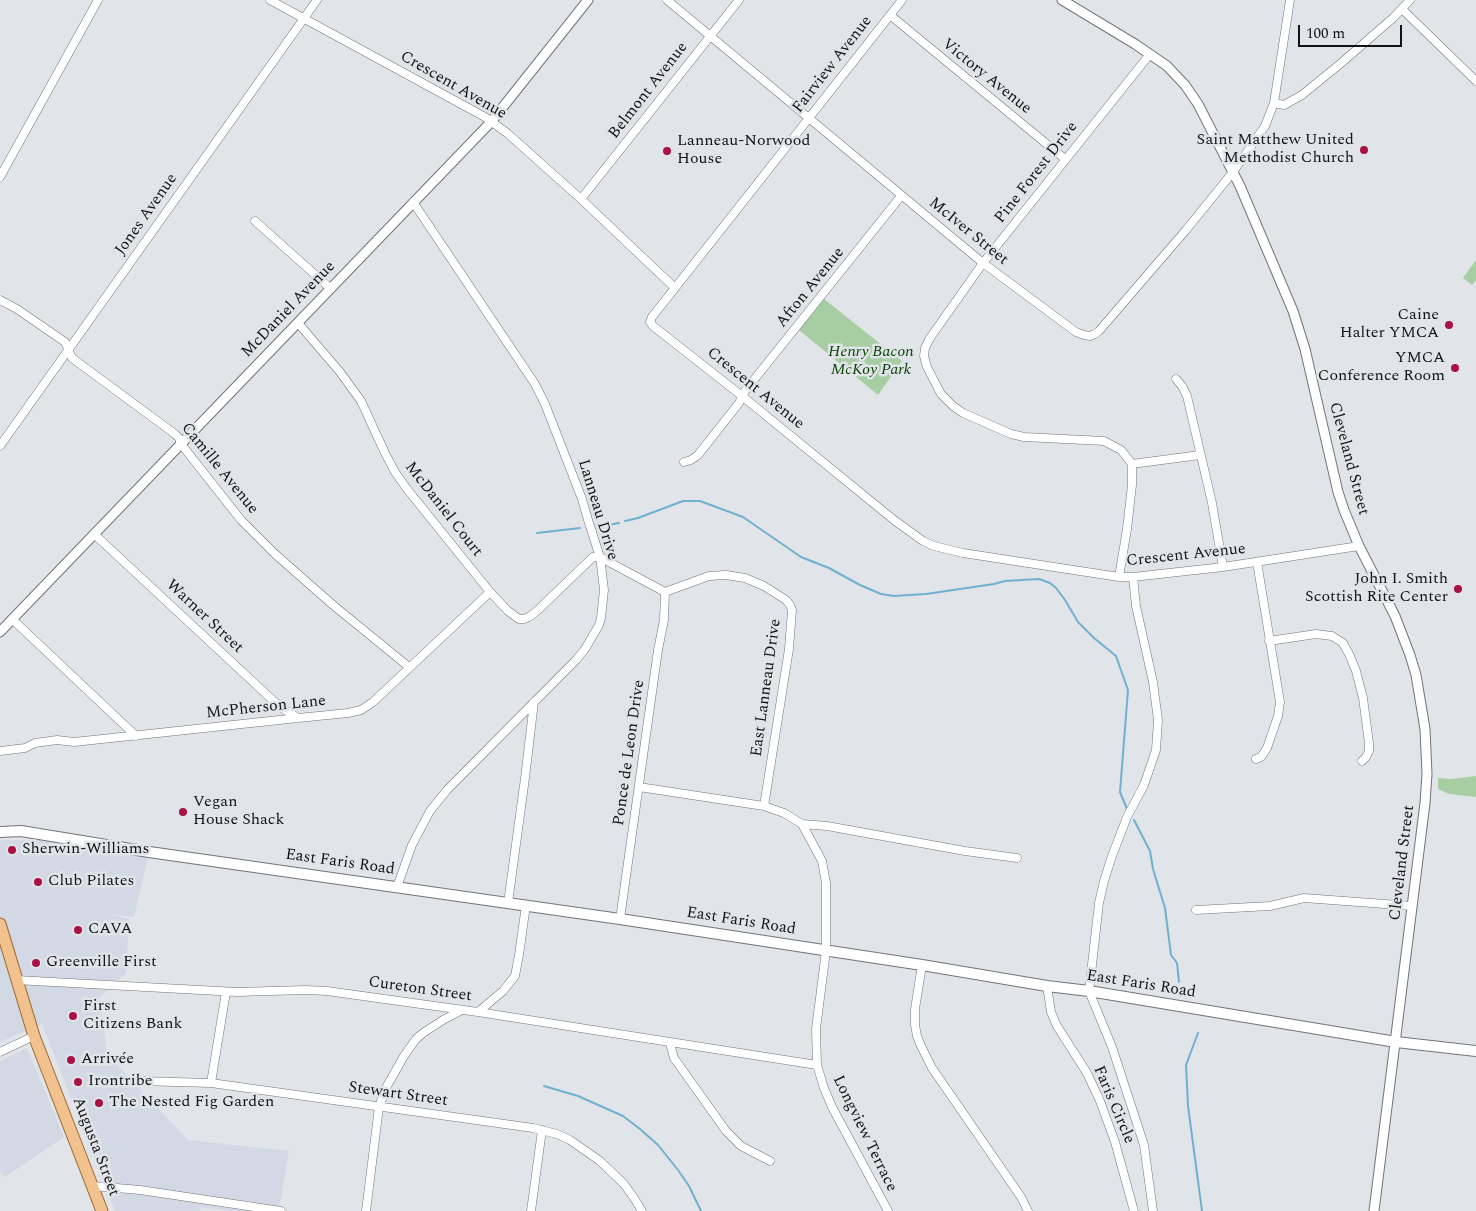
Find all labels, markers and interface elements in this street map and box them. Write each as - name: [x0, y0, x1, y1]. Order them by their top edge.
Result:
- street label: Fairview Avenue: [789, 13, 877, 117]
- scale bar: [1301, 15, 1405, 47]
- text: 100 m: [1306, 22, 1345, 45]
- street label: Victory Avenue: [937, 35, 1035, 119]
- street label: Belmont Avenue: [605, 39, 693, 143]
- street label: Crescent Avenue: [396, 48, 510, 124]
- street label: Pine Forest Drive: [991, 118, 1083, 228]
- place label: Saint Matthew United Methodist Church: [1197, 131, 1354, 169]
- place label: Lanneau-Norwood House: [677, 132, 810, 170]
- marker: Saint Matthew United Methodist Church: [1358, 144, 1370, 156]
- marker: Lanneau-Norwood House: [661, 145, 673, 157]
- street label: Jones Avenue: [112, 170, 182, 260]
- street label: McIver Street: [924, 194, 1012, 270]
- street label: Afton Avenue: [773, 244, 849, 332]
- street label: McDaniel Avenue: [238, 258, 340, 362]
- place label: Caine Halter YMCA: [1340, 306, 1439, 344]
- marker: Caine Halter YMCA: [1443, 319, 1455, 331]
- park label: Henry Bacon McKoy Park: [828, 343, 914, 381]
- street label: Crescent Avenue: [702, 344, 808, 434]
- place label: YMCA Conference Room: [1318, 349, 1445, 387]
- marker: YMCA Conference Room: [1449, 362, 1461, 374]
- street label: Cleveland Street: [1324, 400, 1372, 518]
- street label: Camille Avenue: [176, 419, 262, 519]
- street label: Lanneau Drive: [573, 457, 621, 563]
- street label: McDaniel Court: [400, 459, 486, 561]
- street label: Crescent Avenue: [1125, 540, 1247, 572]
- place label: John I. Smith Scottish Rite Center: [1305, 570, 1448, 608]
- street label: Warner Street: [161, 576, 247, 658]
- marker: John I. Smith Scottish Rite Center: [1452, 583, 1464, 595]
- street label: East Lanneau Drive: [748, 618, 786, 758]
- street label: Ponce de Leon Drive: [610, 679, 650, 827]
- street label: McPherson Lane: [205, 692, 327, 724]
- place label: Vegan House Shack: [193, 793, 284, 831]
- street label: Cleveland Street: [1386, 804, 1420, 922]
- marker: Vegan House Shack: [177, 806, 189, 818]
- place label: Sherwin-Williams: [22, 840, 149, 860]
- marker: Sherwin-Williams: [6, 844, 18, 856]
- street label: East Faris Road: [284, 846, 396, 880]
- place label: Club Pilates: [48, 872, 134, 892]
- marker: Club Pilates: [32, 876, 44, 888]
- street label: East Faris Road: [685, 904, 797, 940]
- place label: CAVA: [88, 920, 133, 940]
- marker: CAVA: [72, 924, 84, 936]
- place label: Greenville First: [46, 953, 157, 973]
- marker: Greenville First: [30, 957, 42, 969]
- street label: East Faris Road: [1085, 967, 1197, 1003]
- street label: Cureton Street: [367, 973, 473, 1007]
- place label: First Citizens Bank: [83, 997, 182, 1035]
- marker: First Citizens Bank: [67, 1010, 79, 1022]
- place label: Arrivée: [81, 1050, 134, 1070]
- marker: Arrivée: [65, 1054, 77, 1066]
- street label: Faris Circle: [1088, 1063, 1138, 1147]
- place label: Irontribe: [88, 1072, 153, 1092]
- street label: Longview Terrace: [828, 1073, 900, 1195]
- marker: Irontribe: [72, 1076, 84, 1088]
- street label: Stewart Street: [347, 1079, 449, 1111]
- place label: The Nested Fig Garden: [109, 1093, 274, 1113]
- street label: Augusta Street: [67, 1095, 123, 1199]
- marker: The Nested Fig Garden: [93, 1097, 105, 1109]

